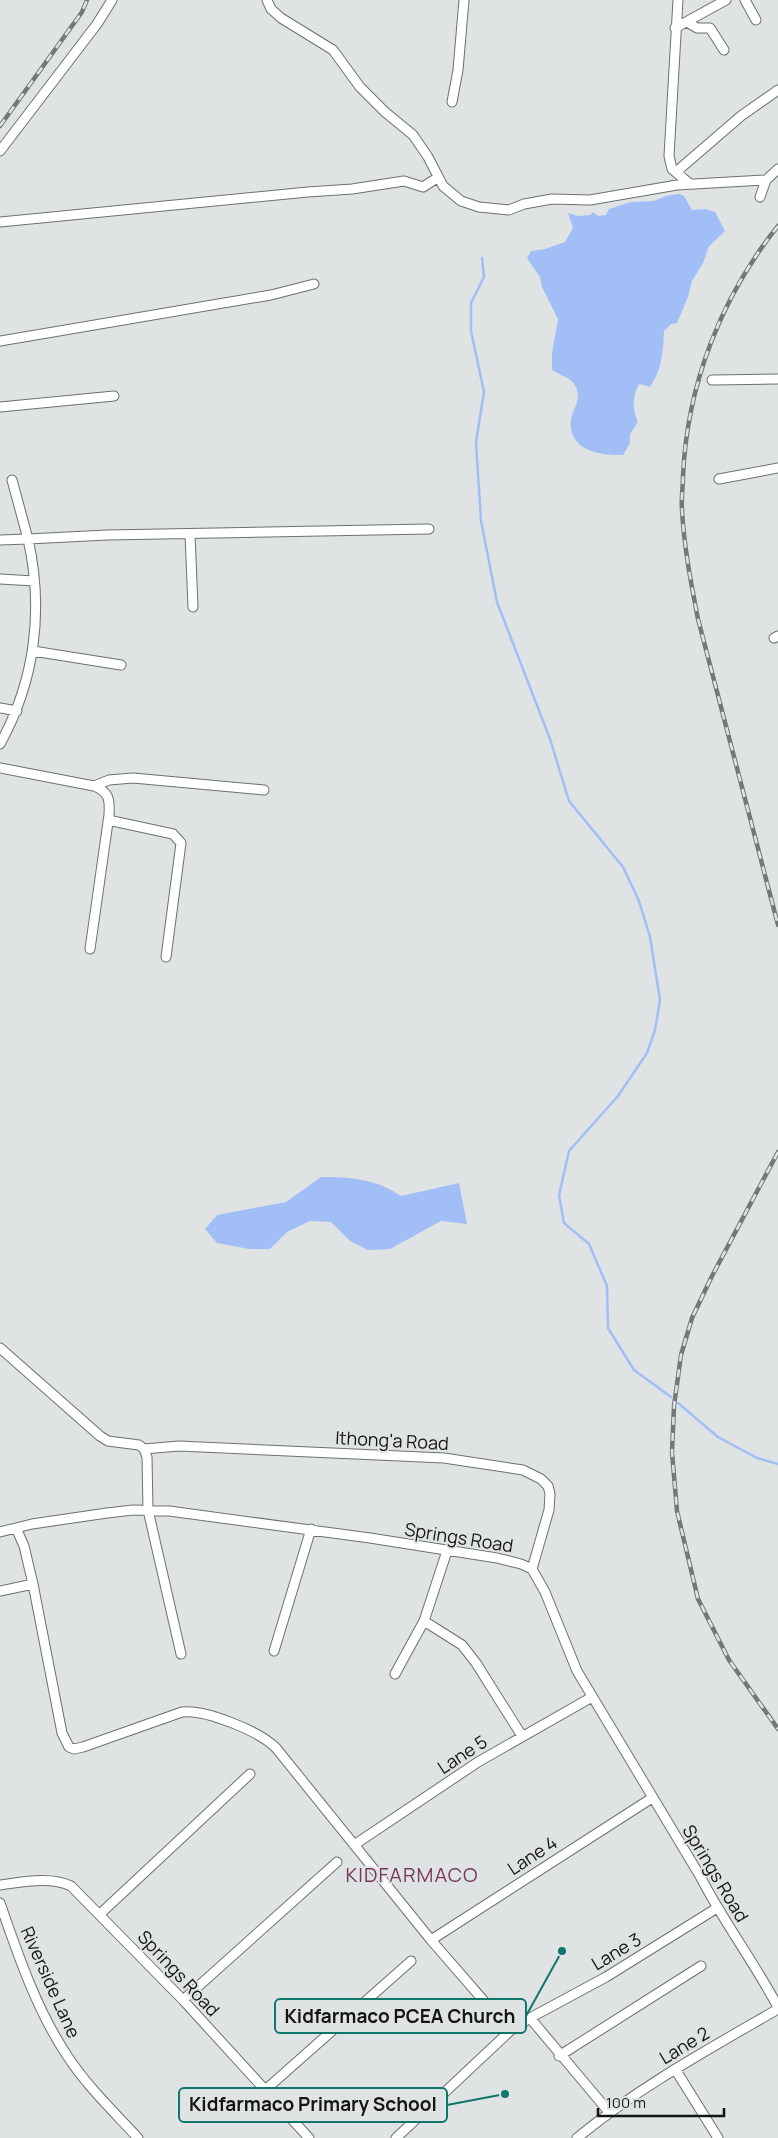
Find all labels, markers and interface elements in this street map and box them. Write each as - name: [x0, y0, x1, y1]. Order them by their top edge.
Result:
- street label: Ithong'a Road: [335, 1425, 449, 1455]
- street label: Springs Road: [403, 1517, 515, 1557]
- street label: Lane 5: [433, 1729, 491, 1779]
- street label: Springs Road: [678, 1820, 754, 1926]
- street label: Lane 4: [503, 1830, 561, 1880]
- district label: KIDFARMACO: [346, 1861, 478, 1888]
- street label: Riverside Lane: [16, 1922, 86, 2042]
- street label: Springs Road: [133, 1925, 225, 2021]
- street label: Lane 3: [587, 1927, 645, 1975]
- callout: Kidfarmaco PCEA Church: [275, 1999, 526, 2033]
- text: Kidfarmaco PCEA Church: [285, 2003, 515, 2029]
- street label: Lane 2: [655, 2021, 713, 2069]
- scale bar: [598, 2086, 724, 2118]
- callout: Kidfarmaco Primary School: [179, 2088, 447, 2122]
- text: Kidfarmaco Primary School: [189, 2091, 437, 2117]
- text: 100 m: [606, 2092, 646, 2113]

